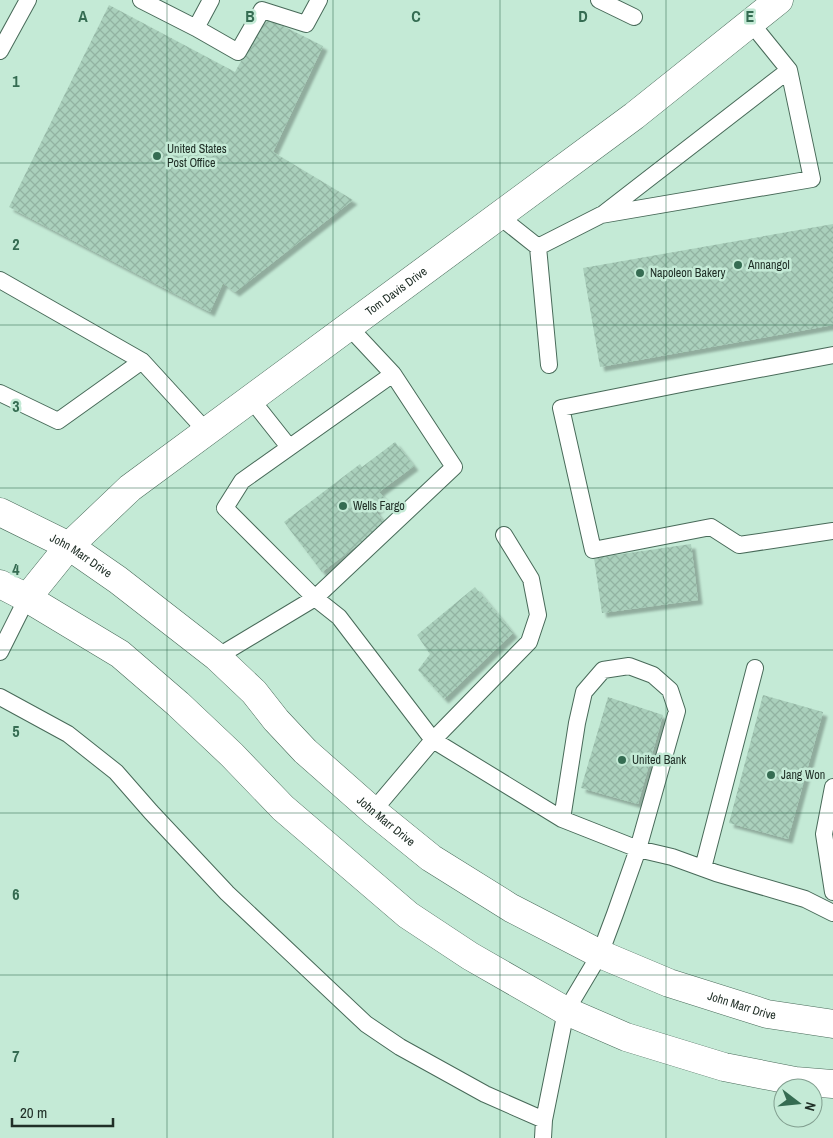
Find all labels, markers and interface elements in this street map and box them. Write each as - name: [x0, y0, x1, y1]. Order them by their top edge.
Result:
- text: A: [78, 5, 88, 27]
- text: B: [245, 5, 255, 27]
- text: C: [411, 5, 421, 27]
- text: D: [578, 5, 588, 27]
- text: E: [746, 5, 755, 27]
- text: 1: [12, 70, 20, 92]
- place label: United States Post Office: [167, 141, 227, 171]
- marker: United States Post Office: [151, 150, 163, 162]
- text: 2: [12, 233, 20, 255]
- place label: Annangol: [747, 257, 790, 273]
- marker: Annangol: [732, 259, 744, 271]
- street label: Tom Davis Drive: [362, 263, 430, 320]
- place label: Napoleon Bakery: [650, 265, 726, 281]
- marker: Napoleon Bakery: [634, 267, 646, 279]
- text: 3: [12, 395, 20, 417]
- place label: Wells Fargo: [353, 498, 405, 514]
- marker: Wells Fargo: [337, 500, 349, 512]
- street label: John Marr Drive: [47, 530, 115, 581]
- text: 4: [12, 558, 20, 580]
- text: 5: [12, 720, 20, 742]
- place label: United Bank: [632, 752, 686, 768]
- marker: United Bank: [616, 754, 628, 766]
- place label: Jang Won: [781, 767, 825, 783]
- marker: Jang Won: [765, 769, 777, 781]
- street label: John Marr Drive: [353, 792, 418, 850]
- text: 6: [12, 883, 20, 905]
- street label: John Marr Drive: [706, 988, 777, 1023]
- text: 7: [12, 1045, 20, 1067]
- north arrow: [773, 1078, 823, 1128]
- scale bar: [12, 1096, 114, 1128]
- text: N: [801, 1100, 820, 1113]
- text: 20 m: [20, 1102, 47, 1123]

